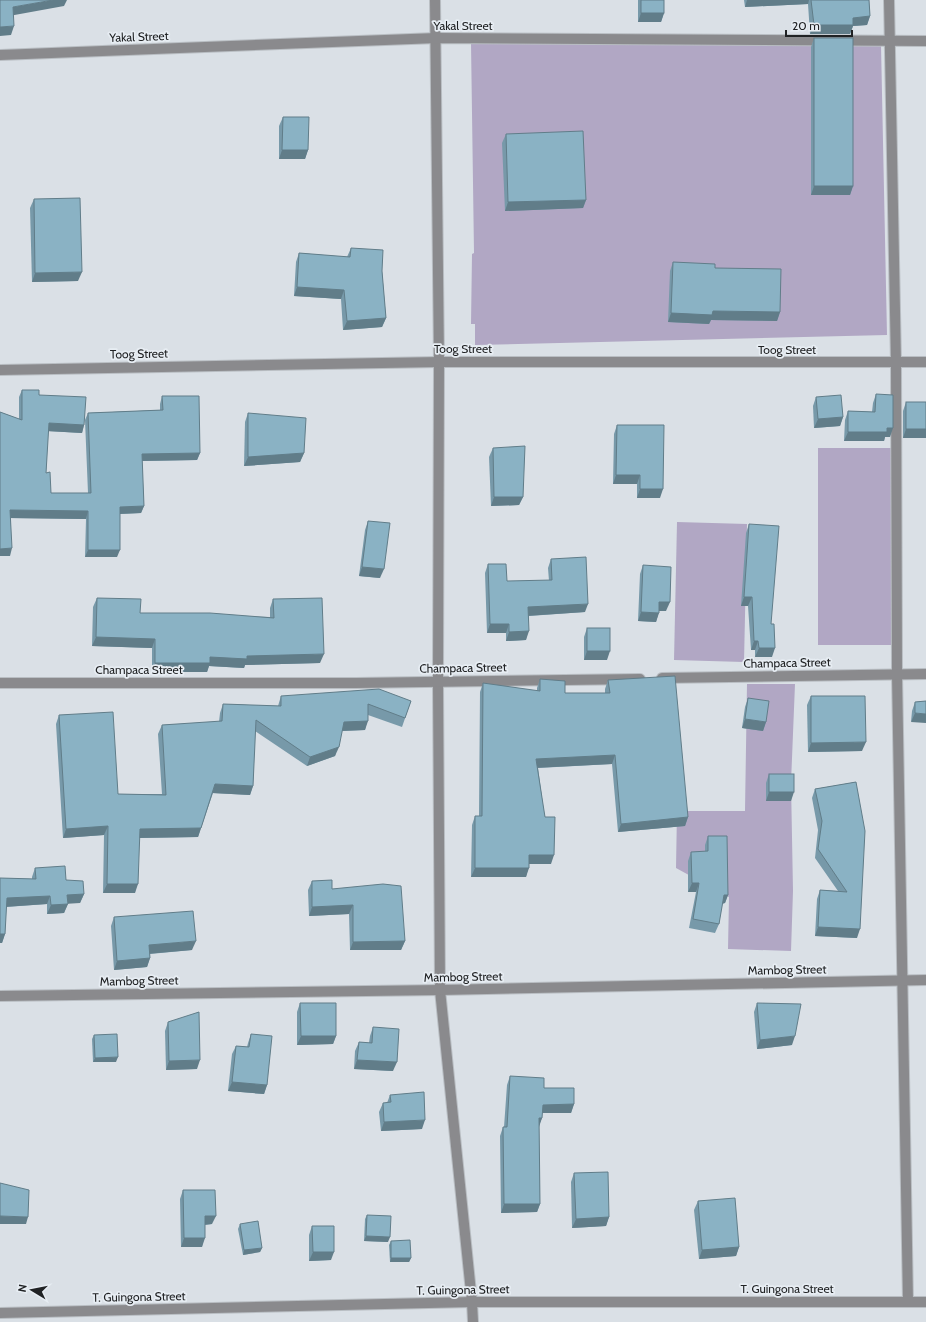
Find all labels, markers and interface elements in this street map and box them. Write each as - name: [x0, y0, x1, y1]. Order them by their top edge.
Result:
- scale bar: [786, 12, 852, 38]
- street label: Yakal Street: [432, 18, 493, 33]
- text: 20 m: [792, 18, 820, 33]
- street label: Yakal Street: [108, 28, 169, 45]
- street label: Toog Street: [434, 341, 492, 356]
- street label: Toog Street: [758, 342, 816, 357]
- street label: Toog Street: [110, 345, 168, 362]
- street label: Champaca Street: [743, 654, 831, 671]
- street label: Champaca Street: [419, 659, 507, 676]
- street label: Champaca Street: [95, 662, 183, 677]
- street label: Mambog Street: [747, 961, 826, 978]
- street label: Mambog Street: [423, 968, 502, 985]
- street label: Mambog Street: [99, 972, 178, 989]
- north arrow: [12, 1270, 52, 1310]
- street label: T. Guingona Street: [416, 1281, 510, 1298]
- street label: T. Guingona Street: [740, 1281, 834, 1296]
- text: N: [15, 1283, 30, 1293]
- street label: T. Guingona Street: [92, 1288, 186, 1305]

